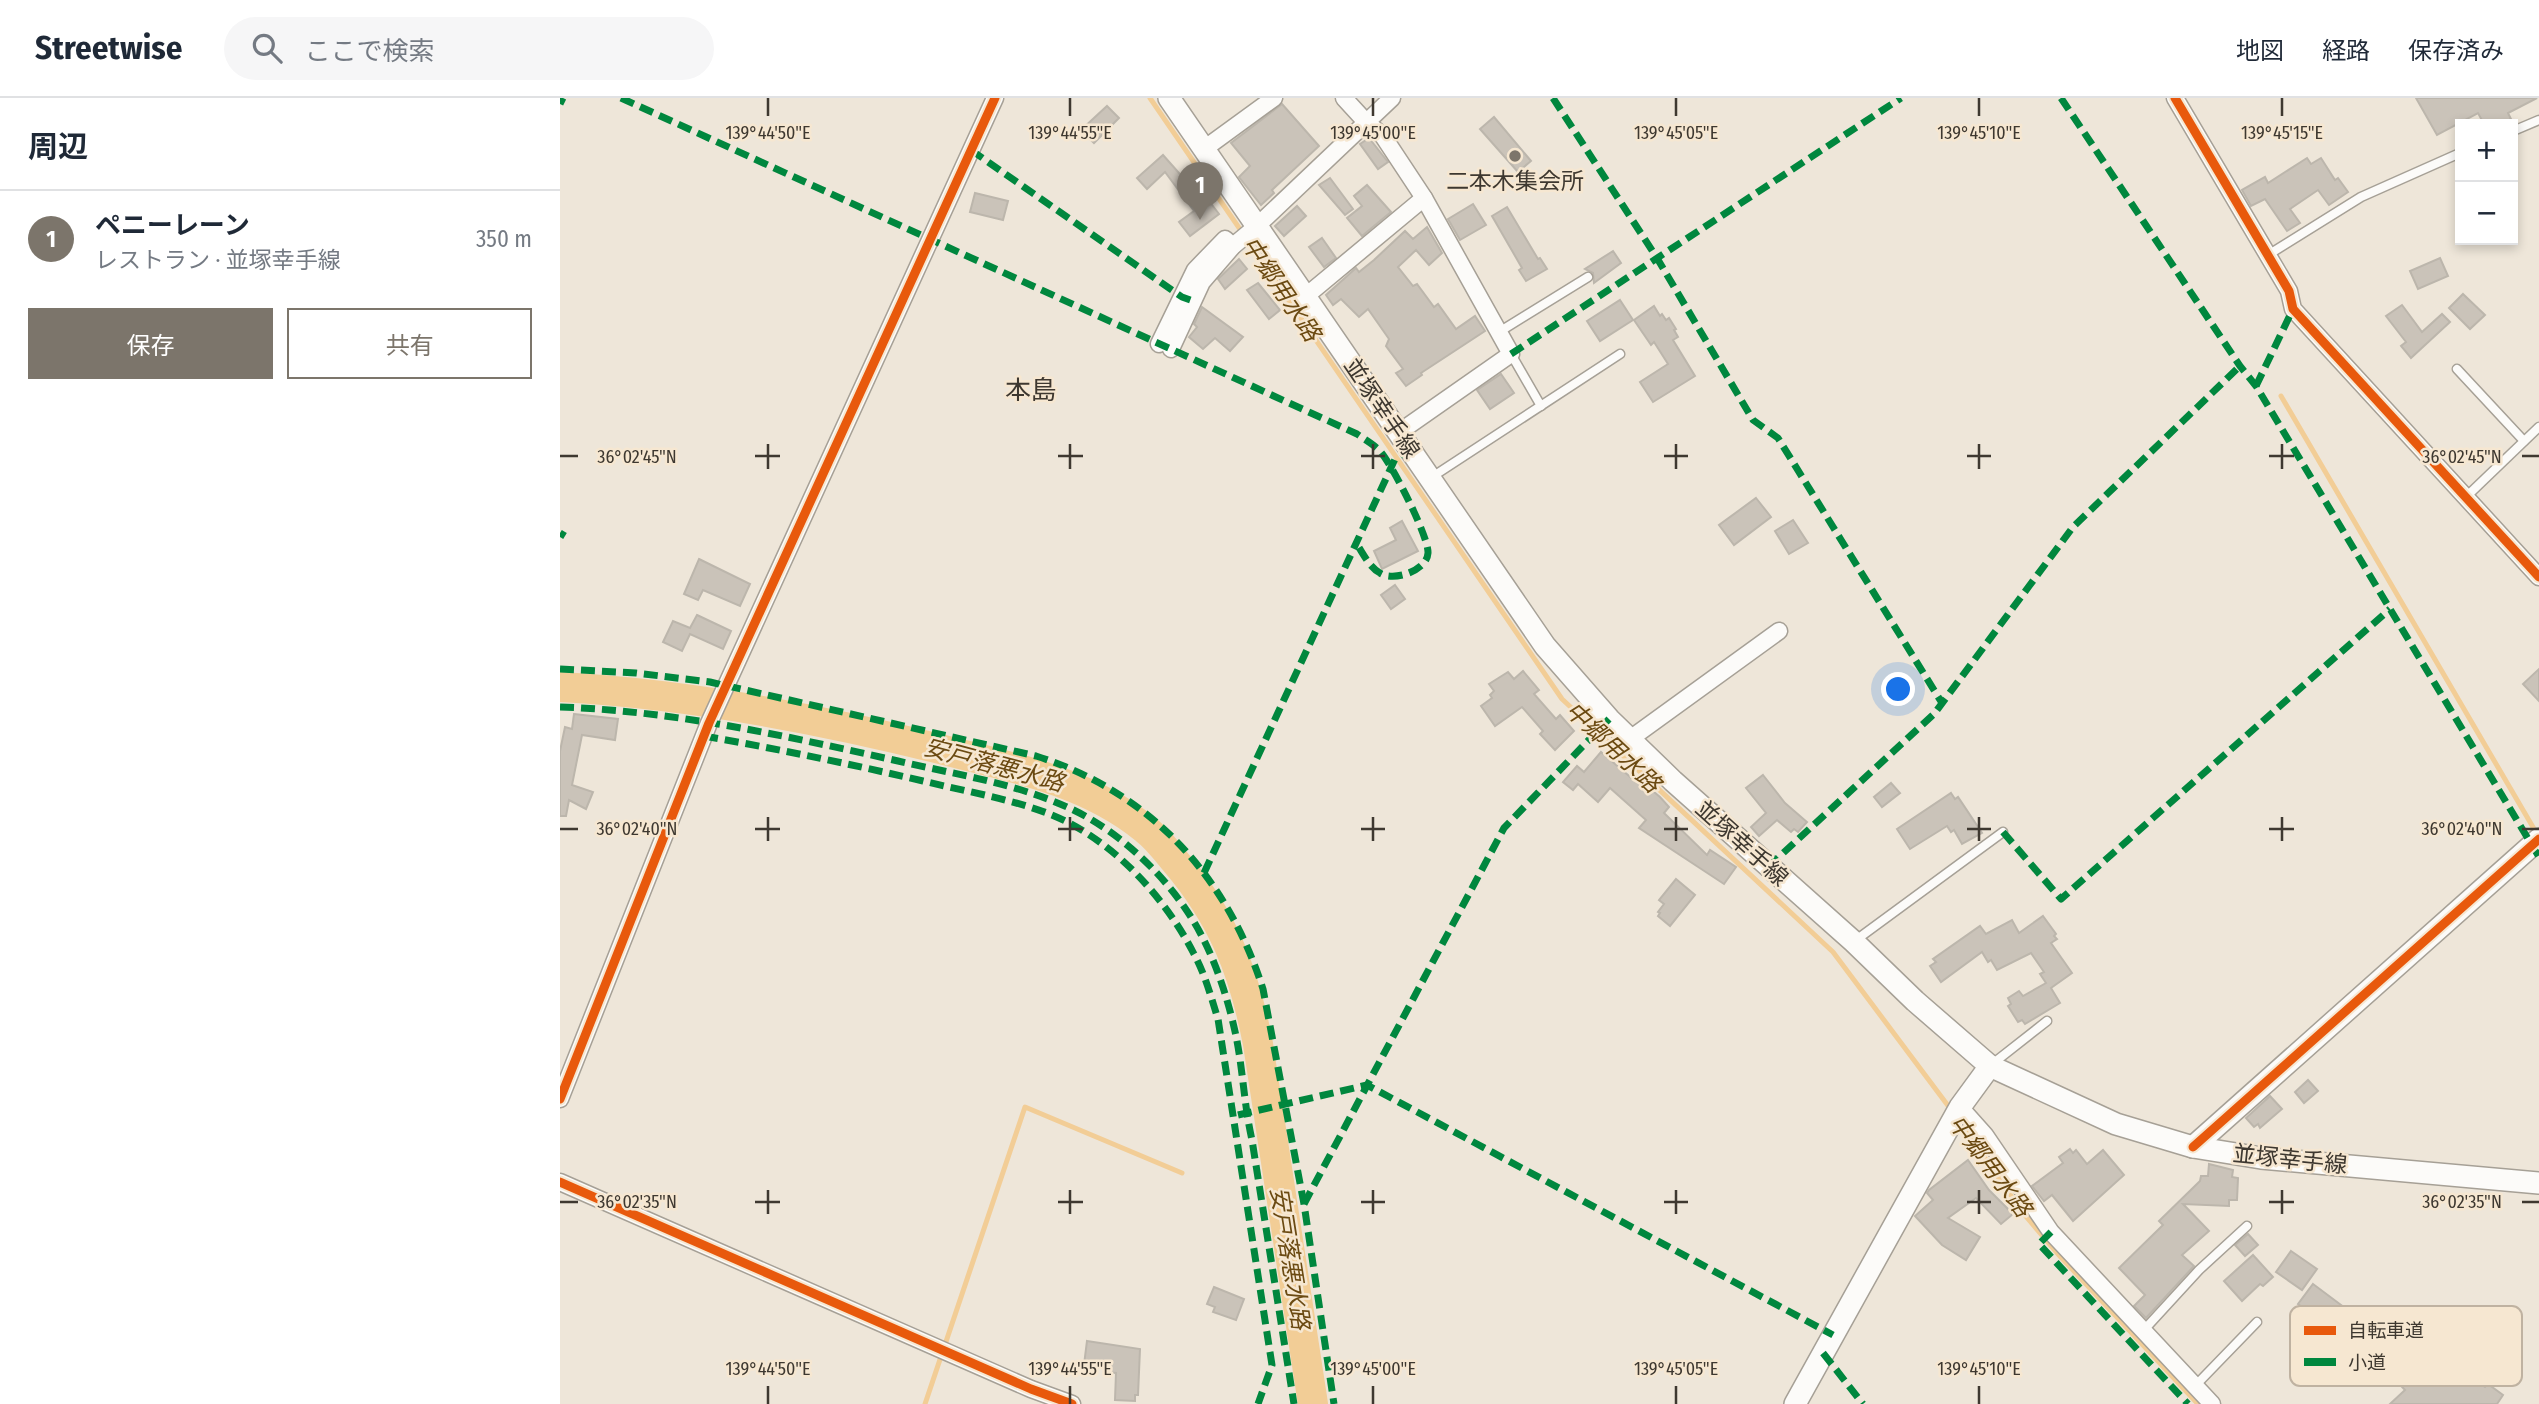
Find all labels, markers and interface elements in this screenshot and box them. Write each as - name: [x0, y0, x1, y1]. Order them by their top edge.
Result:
- search box: [224, 17, 714, 80]
- text: Streetwise: [35, 28, 182, 68]
- icon: search: [248, 29, 286, 67]
- text: ここで検索: [304, 36, 434, 67]
- text: 地図: [2236, 37, 2284, 65]
- text: 経路: [2322, 37, 2370, 65]
- text: 保存済み: [2408, 37, 2504, 65]
- map controls: [2455, 119, 2518, 245]
- button: +: [2455, 119, 2518, 182]
- text: 139°44'50"E: [726, 122, 811, 144]
- text: 139°44'55"E: [1028, 122, 1112, 144]
- text: 139°45'00"E: [1330, 122, 1416, 144]
- text: 139°45'05"E: [1634, 122, 1718, 144]
- text: 139°45'10"E: [1937, 122, 2021, 144]
- text: 139°45'15"E: [2241, 122, 2323, 144]
- text: 周辺: [28, 129, 88, 165]
- marker: 二本木集会所: [1507, 148, 1523, 164]
- pin: 1: [1177, 162, 1223, 220]
- place label: 二本木集会所: [1446, 167, 1584, 195]
- button: −: [2455, 182, 2518, 245]
- text: ペニーレーン: [95, 210, 250, 241]
- text: 1: [46, 225, 56, 253]
- text: 350 m: [476, 225, 532, 253]
- water label: 中郷用水路: [1236, 231, 1327, 348]
- text: レストラン · 並塚幸手線: [95, 246, 341, 274]
- button: 保存: [28, 308, 273, 379]
- button: 共有: [287, 308, 532, 379]
- street label: 並塚幸手線: [1338, 353, 1426, 463]
- district label: 本島: [1005, 375, 1057, 406]
- text: 36°02'45"N: [597, 446, 677, 468]
- text: 36°02'45"N: [2422, 446, 2502, 468]
- your location: [1881, 672, 1915, 706]
- water label: 中郷用水路: [1560, 696, 1668, 800]
- water label: 安戸落悪水路: [921, 733, 1069, 798]
- street label: 並塚幸手線: [1690, 794, 1794, 892]
- text: 36°02'40"N: [597, 818, 677, 840]
- text: 36°02'40"N: [2422, 818, 2502, 840]
- water label: 中郷用水路: [1943, 1110, 2038, 1224]
- street label: 並塚幸手線: [2231, 1139, 2349, 1179]
- water label: 安戸落悪水路: [1265, 1185, 1315, 1333]
- text: 36°02'35"N: [597, 1191, 677, 1213]
- text: 36°02'35"N: [2422, 1191, 2502, 1213]
- legend: [2290, 1306, 2522, 1386]
- text: 自転車道: [2348, 1319, 2424, 1342]
- text: 小道: [2348, 1351, 2386, 1374]
- text: 139°44'50"E: [726, 1358, 811, 1380]
- text: 139°44'55"E: [1028, 1358, 1112, 1380]
- text: 139°45'00"E: [1330, 1358, 1416, 1380]
- text: 139°45'05"E: [1634, 1358, 1718, 1380]
- text: 139°45'10"E: [1937, 1358, 2021, 1380]

